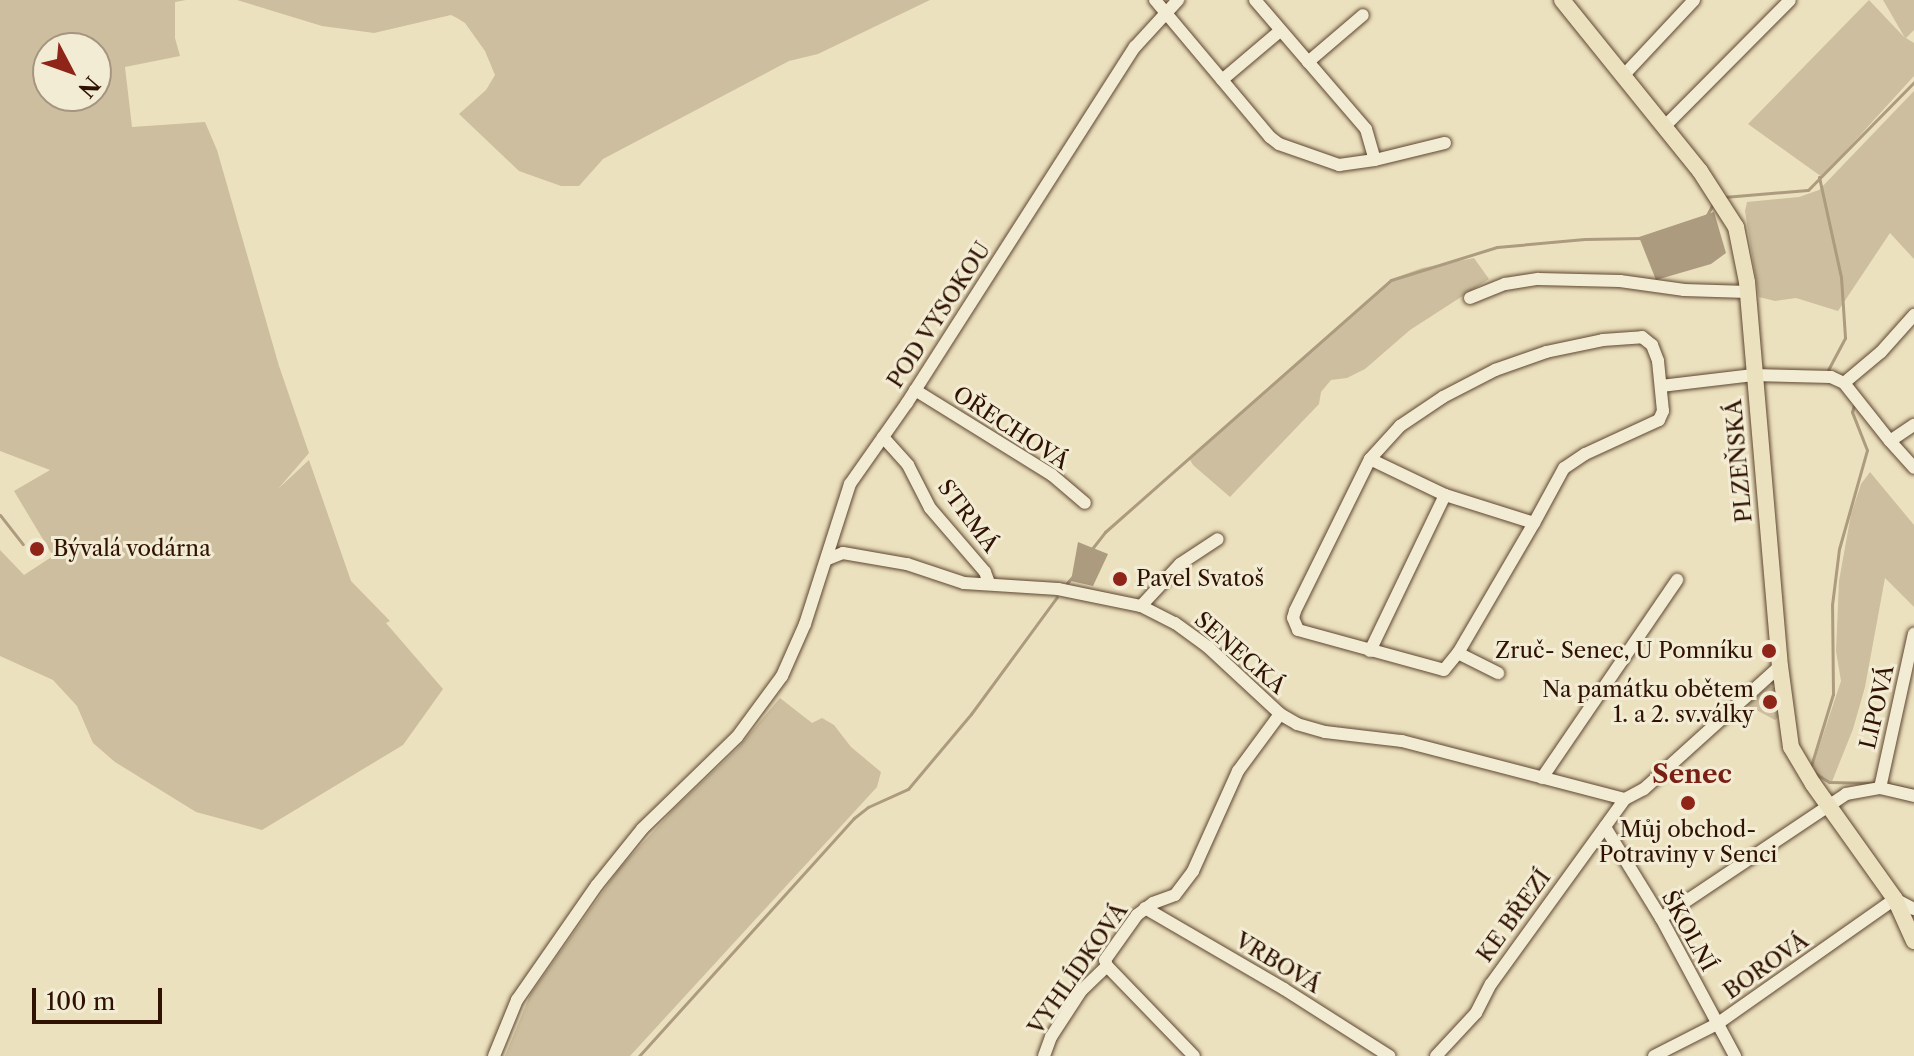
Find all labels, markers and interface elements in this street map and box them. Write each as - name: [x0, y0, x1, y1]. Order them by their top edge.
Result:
- north arrow: [32, 32, 112, 112]
- text: N: [73, 71, 105, 103]
- street label: POD VYSOKOU: [882, 237, 996, 393]
- street label: OŘECHOVÁ: [948, 381, 1074, 475]
- street label: PLZEŇSKÁ: [1720, 398, 1758, 524]
- street label: STRMÁ: [932, 474, 1004, 558]
- place label: Bývalá vodárna: [53, 536, 212, 562]
- marker: Bývalá vodárna: [28, 540, 46, 558]
- place label: Pavel Svatoš: [1136, 566, 1264, 592]
- marker: Pavel Svatoš: [1111, 570, 1129, 588]
- street label: SENECKÁ: [1189, 606, 1291, 700]
- place label: Zruč- Senec, U Pomníku: [1495, 638, 1753, 664]
- marker: Zruč- Senec, U Pomníku: [1760, 642, 1778, 660]
- street label: LIPOVÁ: [1855, 662, 1899, 752]
- place label: Na památku obětem 1. a 2. sv.války: [1542, 676, 1754, 728]
- marker: Na památku obětem 1. a 2. sv.války: [1761, 693, 1779, 711]
- district label: Senec: [1652, 759, 1732, 791]
- marker: Můj obchod- Potraviny v Senci: [1679, 794, 1697, 812]
- place label: Můj obchod- Potraviny v Senci: [1598, 816, 1778, 868]
- street label: KE BŘEZÍ: [1472, 865, 1556, 967]
- street label: ŠKOLNÍ: [1656, 886, 1722, 976]
- street label: VYHLÍDKOVÁ: [1023, 898, 1133, 1040]
- street label: VRBOVÁ: [1230, 927, 1326, 999]
- street label: BOROVÁ: [1719, 927, 1813, 1005]
- scale bar: [36, 972, 166, 1022]
- text: 100 m: [46, 987, 115, 1016]

